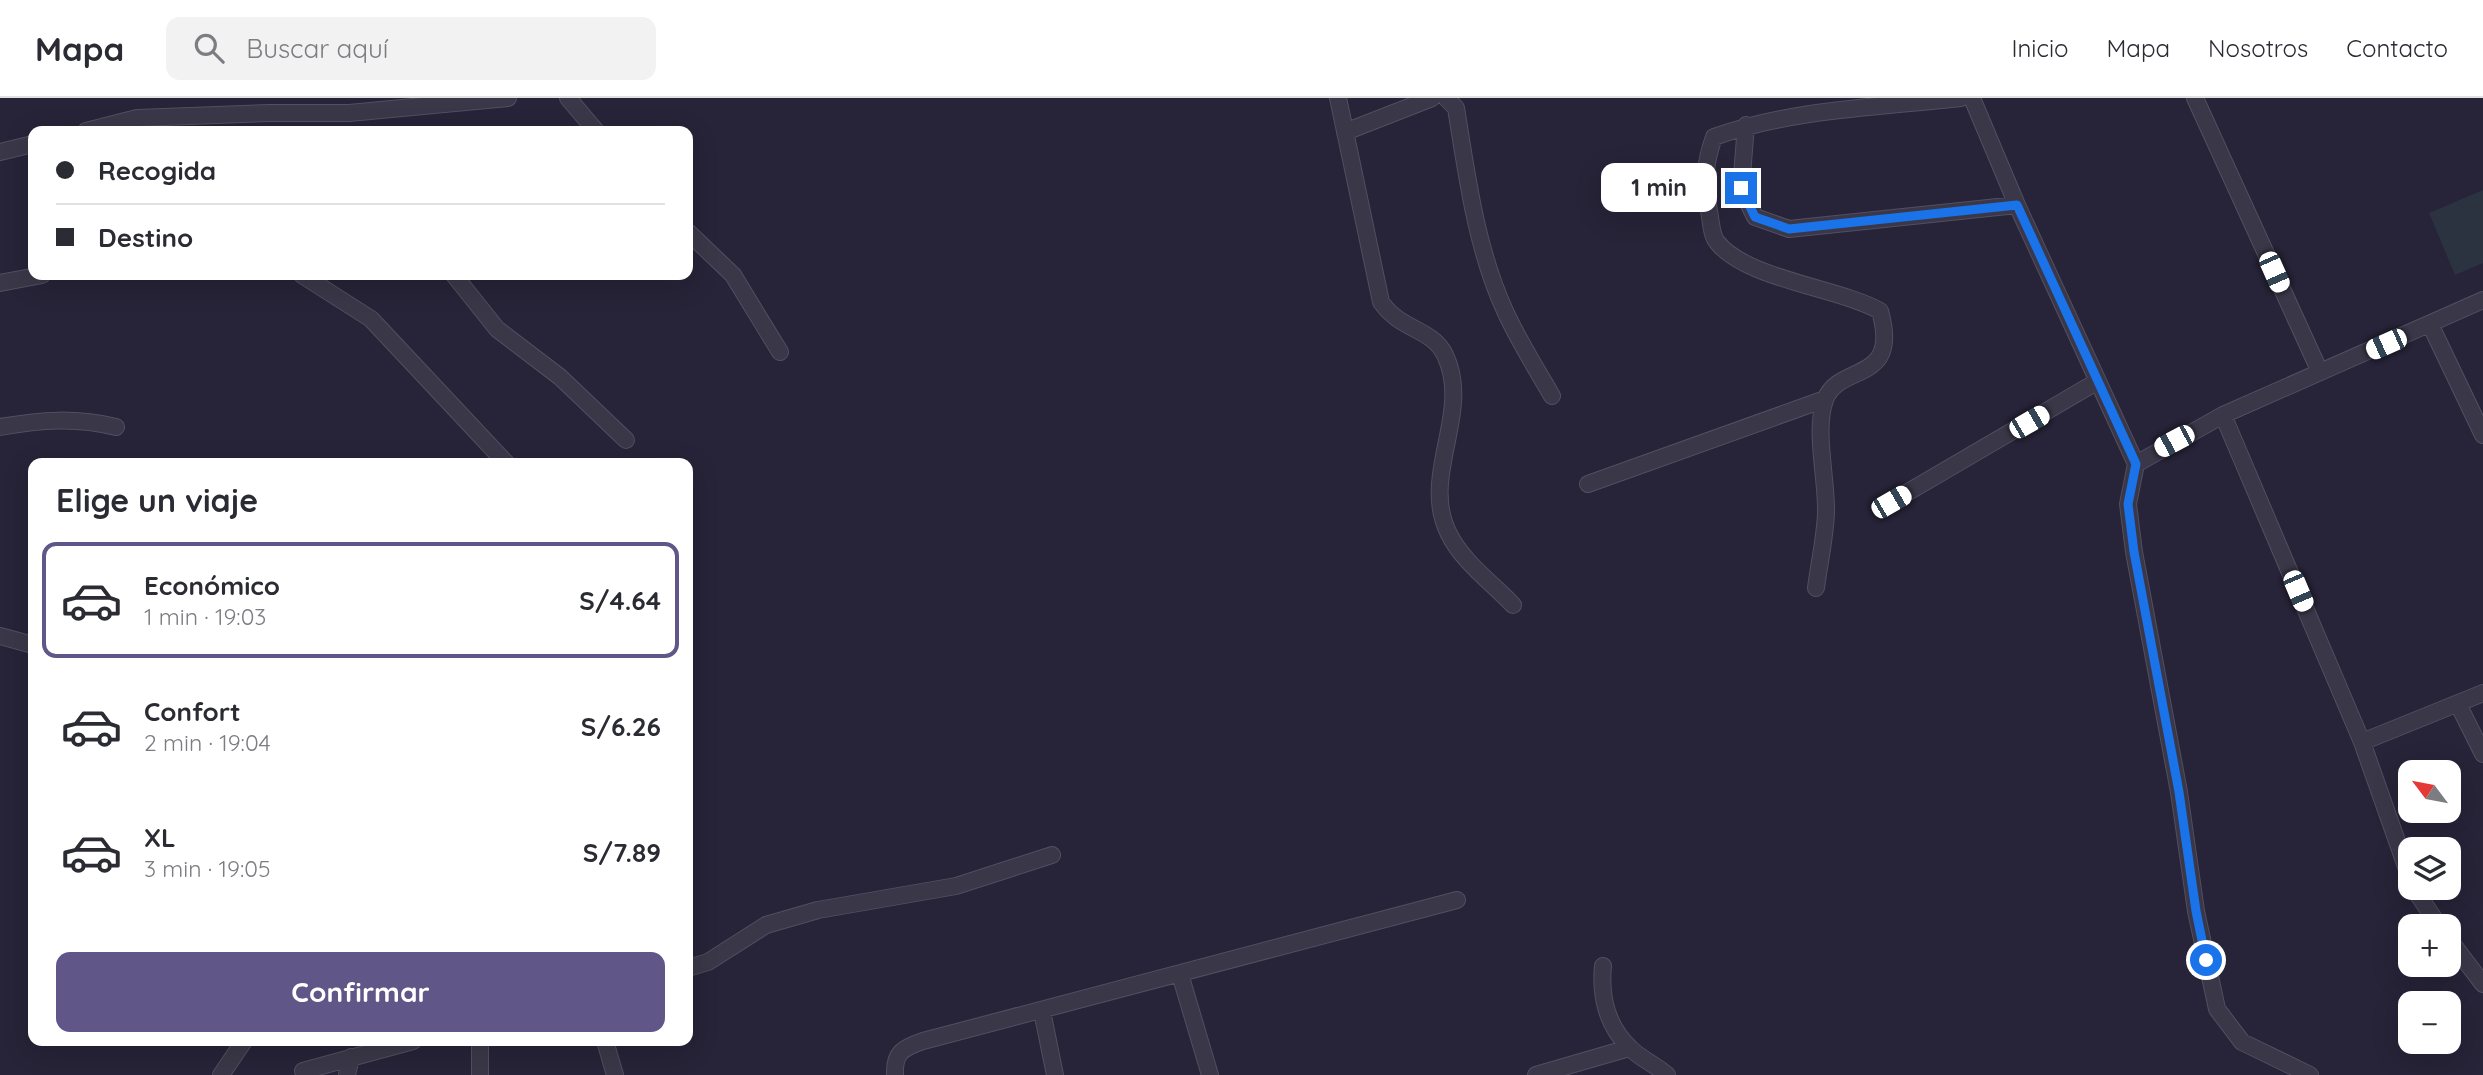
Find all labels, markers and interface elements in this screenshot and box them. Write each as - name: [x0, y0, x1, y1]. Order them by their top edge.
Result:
- search box: [166, 17, 656, 80]
- text: Mapa: [35, 28, 124, 69]
- icon: search: [190, 29, 228, 67]
- text: Buscar aquí: [246, 32, 388, 65]
- text: Inicio: [2011, 33, 2069, 63]
- text: Mapa: [2107, 33, 2170, 63]
- text: Nosotros: [2208, 33, 2308, 63]
- text: Contacto: [2346, 33, 2448, 63]
- text: Recogida: [98, 154, 216, 187]
- callout: 1 min: [1601, 164, 1716, 212]
- route end: [1725, 172, 1757, 204]
- text: 1 min: [1631, 173, 1687, 202]
- text: Destino: [98, 221, 193, 254]
- car: [2256, 249, 2293, 295]
- car: [2363, 326, 2410, 362]
- car: [2006, 402, 2053, 442]
- car: [2151, 422, 2198, 460]
- text: Elige un viaje: [56, 480, 258, 520]
- car: [1868, 482, 1915, 522]
- car: [2281, 568, 2316, 614]
- icon: car: [60, 569, 123, 632]
- text: Económico: [144, 569, 280, 602]
- text: S/4.64: [579, 584, 661, 617]
- text: 1 min · 19:03: [144, 602, 266, 631]
- icon: car: [60, 695, 123, 758]
- text: Confort: [144, 695, 241, 728]
- text: S/6.26: [581, 710, 661, 743]
- text: 2 min · 19:04: [144, 728, 271, 757]
- north arrow: [2398, 760, 2460, 822]
- map controls: [2398, 760, 2461, 1054]
- icon: car: [60, 821, 123, 884]
- text: XL: [144, 821, 176, 854]
- text: S/7.89: [583, 836, 661, 869]
- button: layers: [2398, 837, 2461, 900]
- text: 3 min · 19:05: [144, 854, 270, 883]
- button: +: [2398, 914, 2461, 977]
- route start: [2190, 944, 2222, 976]
- button: Confirmar: [56, 952, 665, 1032]
- button: −: [2398, 991, 2461, 1054]

